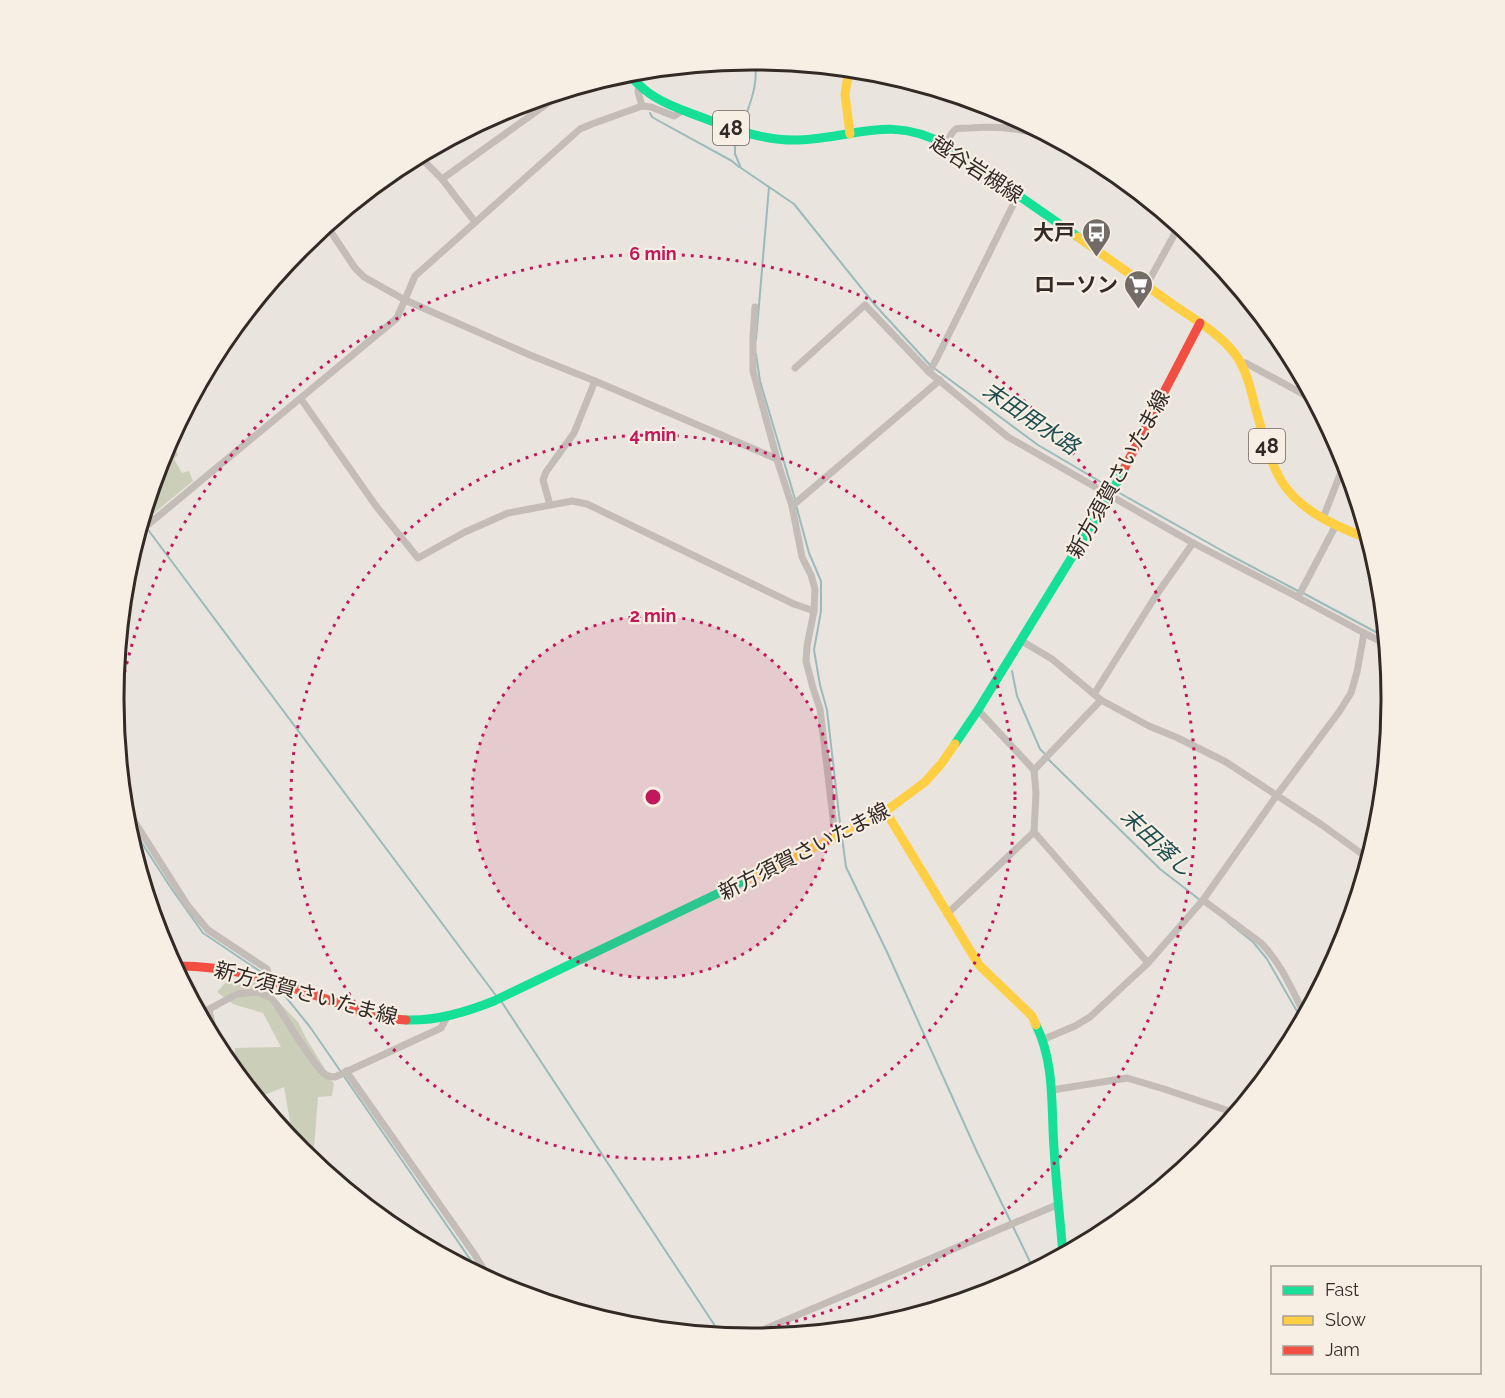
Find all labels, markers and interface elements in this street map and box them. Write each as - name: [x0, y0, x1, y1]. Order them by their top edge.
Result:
- road number: 48: [713, 111, 749, 145]
- street label: 越谷岩槻線: [926, 130, 1028, 208]
- bus stop icon: 大戸: [1080, 216, 1112, 258]
- place label: 大戸: [1033, 220, 1075, 245]
- text: 6 min: [629, 243, 677, 264]
- supermarket icon: ローソン: [1123, 268, 1155, 310]
- place label: ローソン: [1034, 272, 1118, 297]
- water label: 末田用水路: [978, 376, 1086, 461]
- street label: 新方須賀さいたま線: [1061, 386, 1175, 562]
- text: 4 min: [630, 424, 676, 445]
- road number: 48: [1249, 429, 1285, 463]
- text: 2 min: [630, 605, 676, 626]
- centre of rings: [643, 787, 663, 807]
- street label: 新方須賀さいたま線: [714, 797, 894, 905]
- water label: 末田落し: [1116, 802, 1198, 882]
- street label: 新方須賀さいたま線: [212, 957, 400, 1029]
- legend: [1271, 1266, 1481, 1374]
- text: Fast: [1325, 1279, 1359, 1300]
- text: Slow: [1325, 1309, 1366, 1330]
- text: Jam: [1325, 1339, 1360, 1360]

